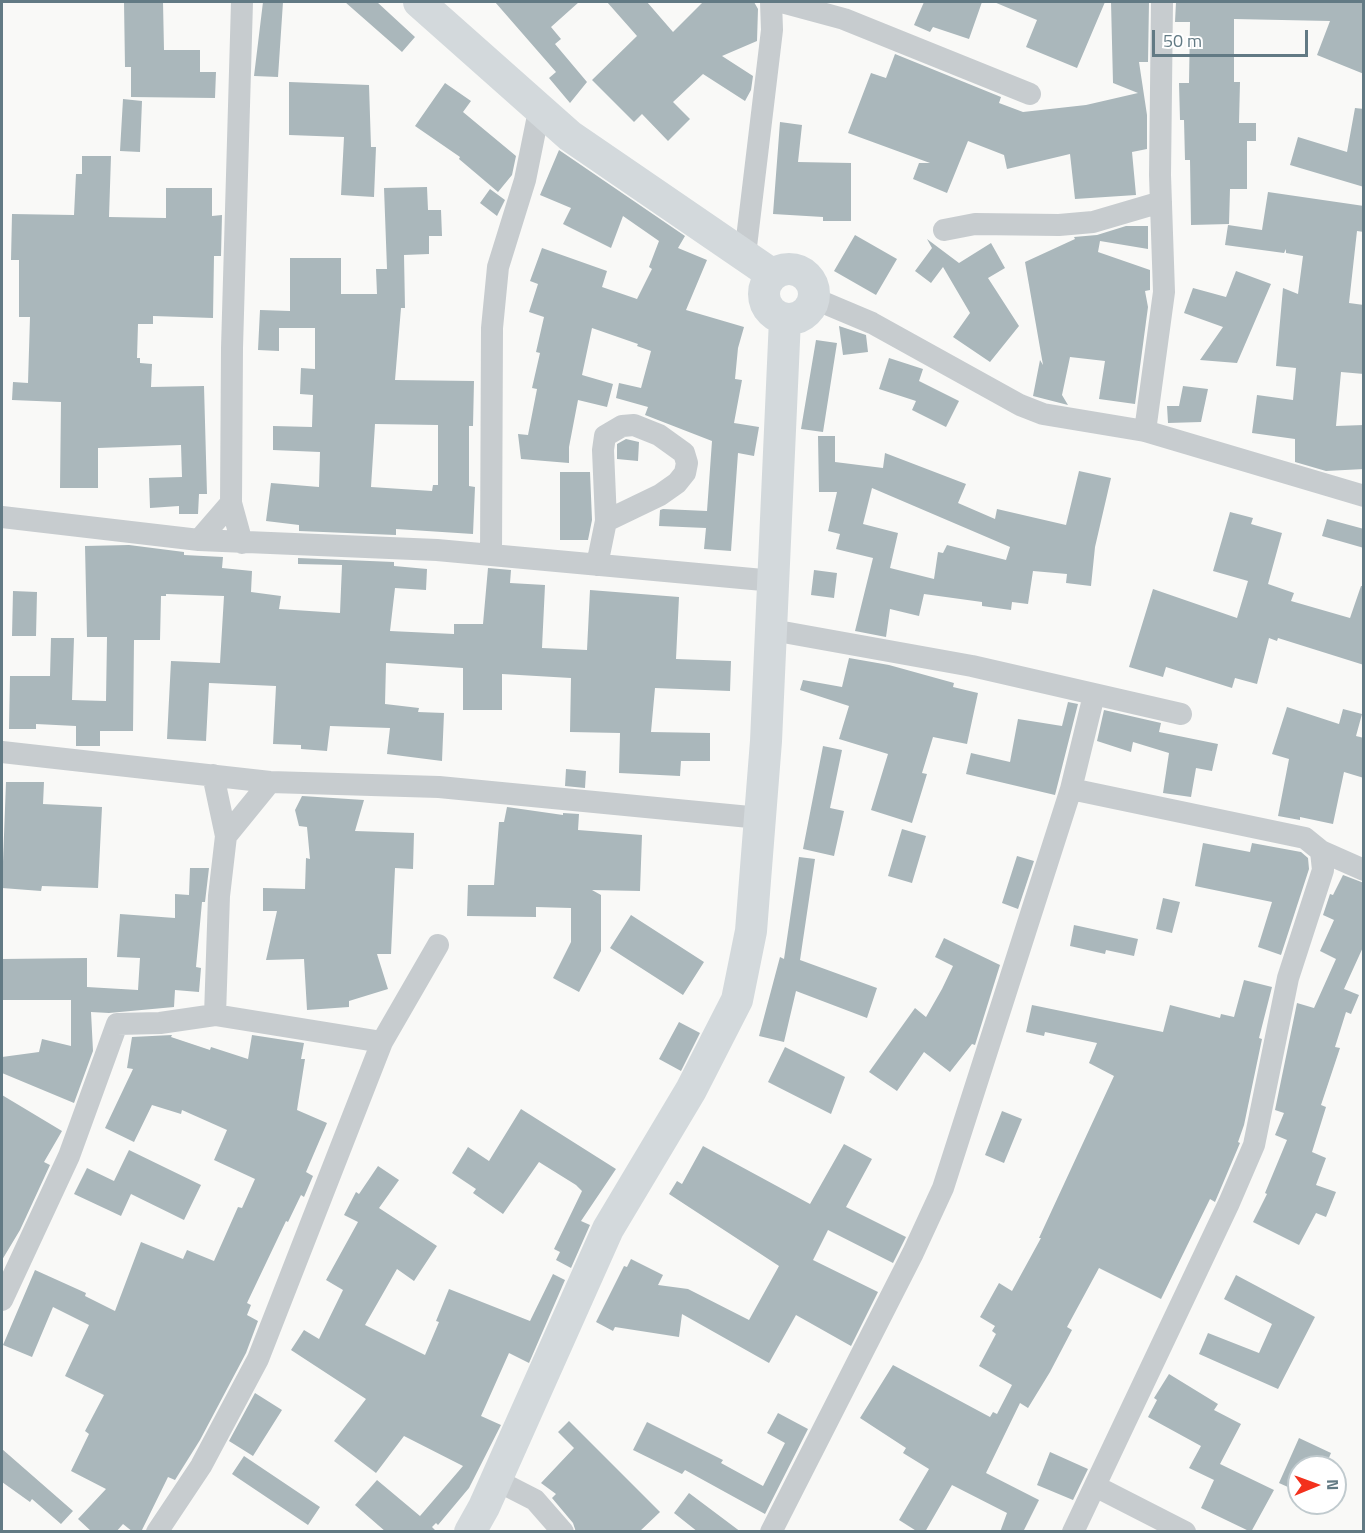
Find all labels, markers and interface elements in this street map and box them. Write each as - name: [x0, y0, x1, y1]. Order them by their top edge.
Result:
- scale bar: [1155, 18, 1311, 56]
- text: 50 m: [1163, 27, 1202, 54]
- north arrow: [1287, 1455, 1347, 1515]
- text: N: [1321, 1479, 1345, 1490]

